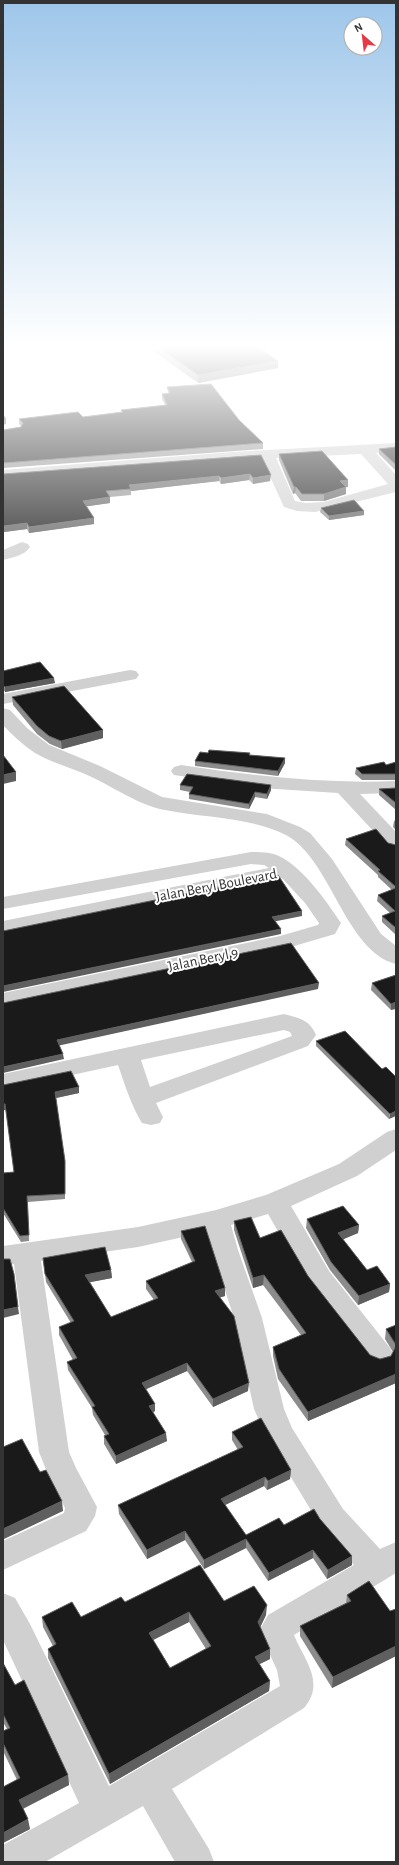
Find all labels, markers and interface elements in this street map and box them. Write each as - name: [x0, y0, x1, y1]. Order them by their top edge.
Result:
- north arrow: [343, 16, 383, 56]
- text: N: [353, 21, 365, 34]
- street label: Jalan Beryl Boulevard: [154, 866, 278, 905]
- street label: Jalan Beryl 9: [167, 945, 240, 974]

